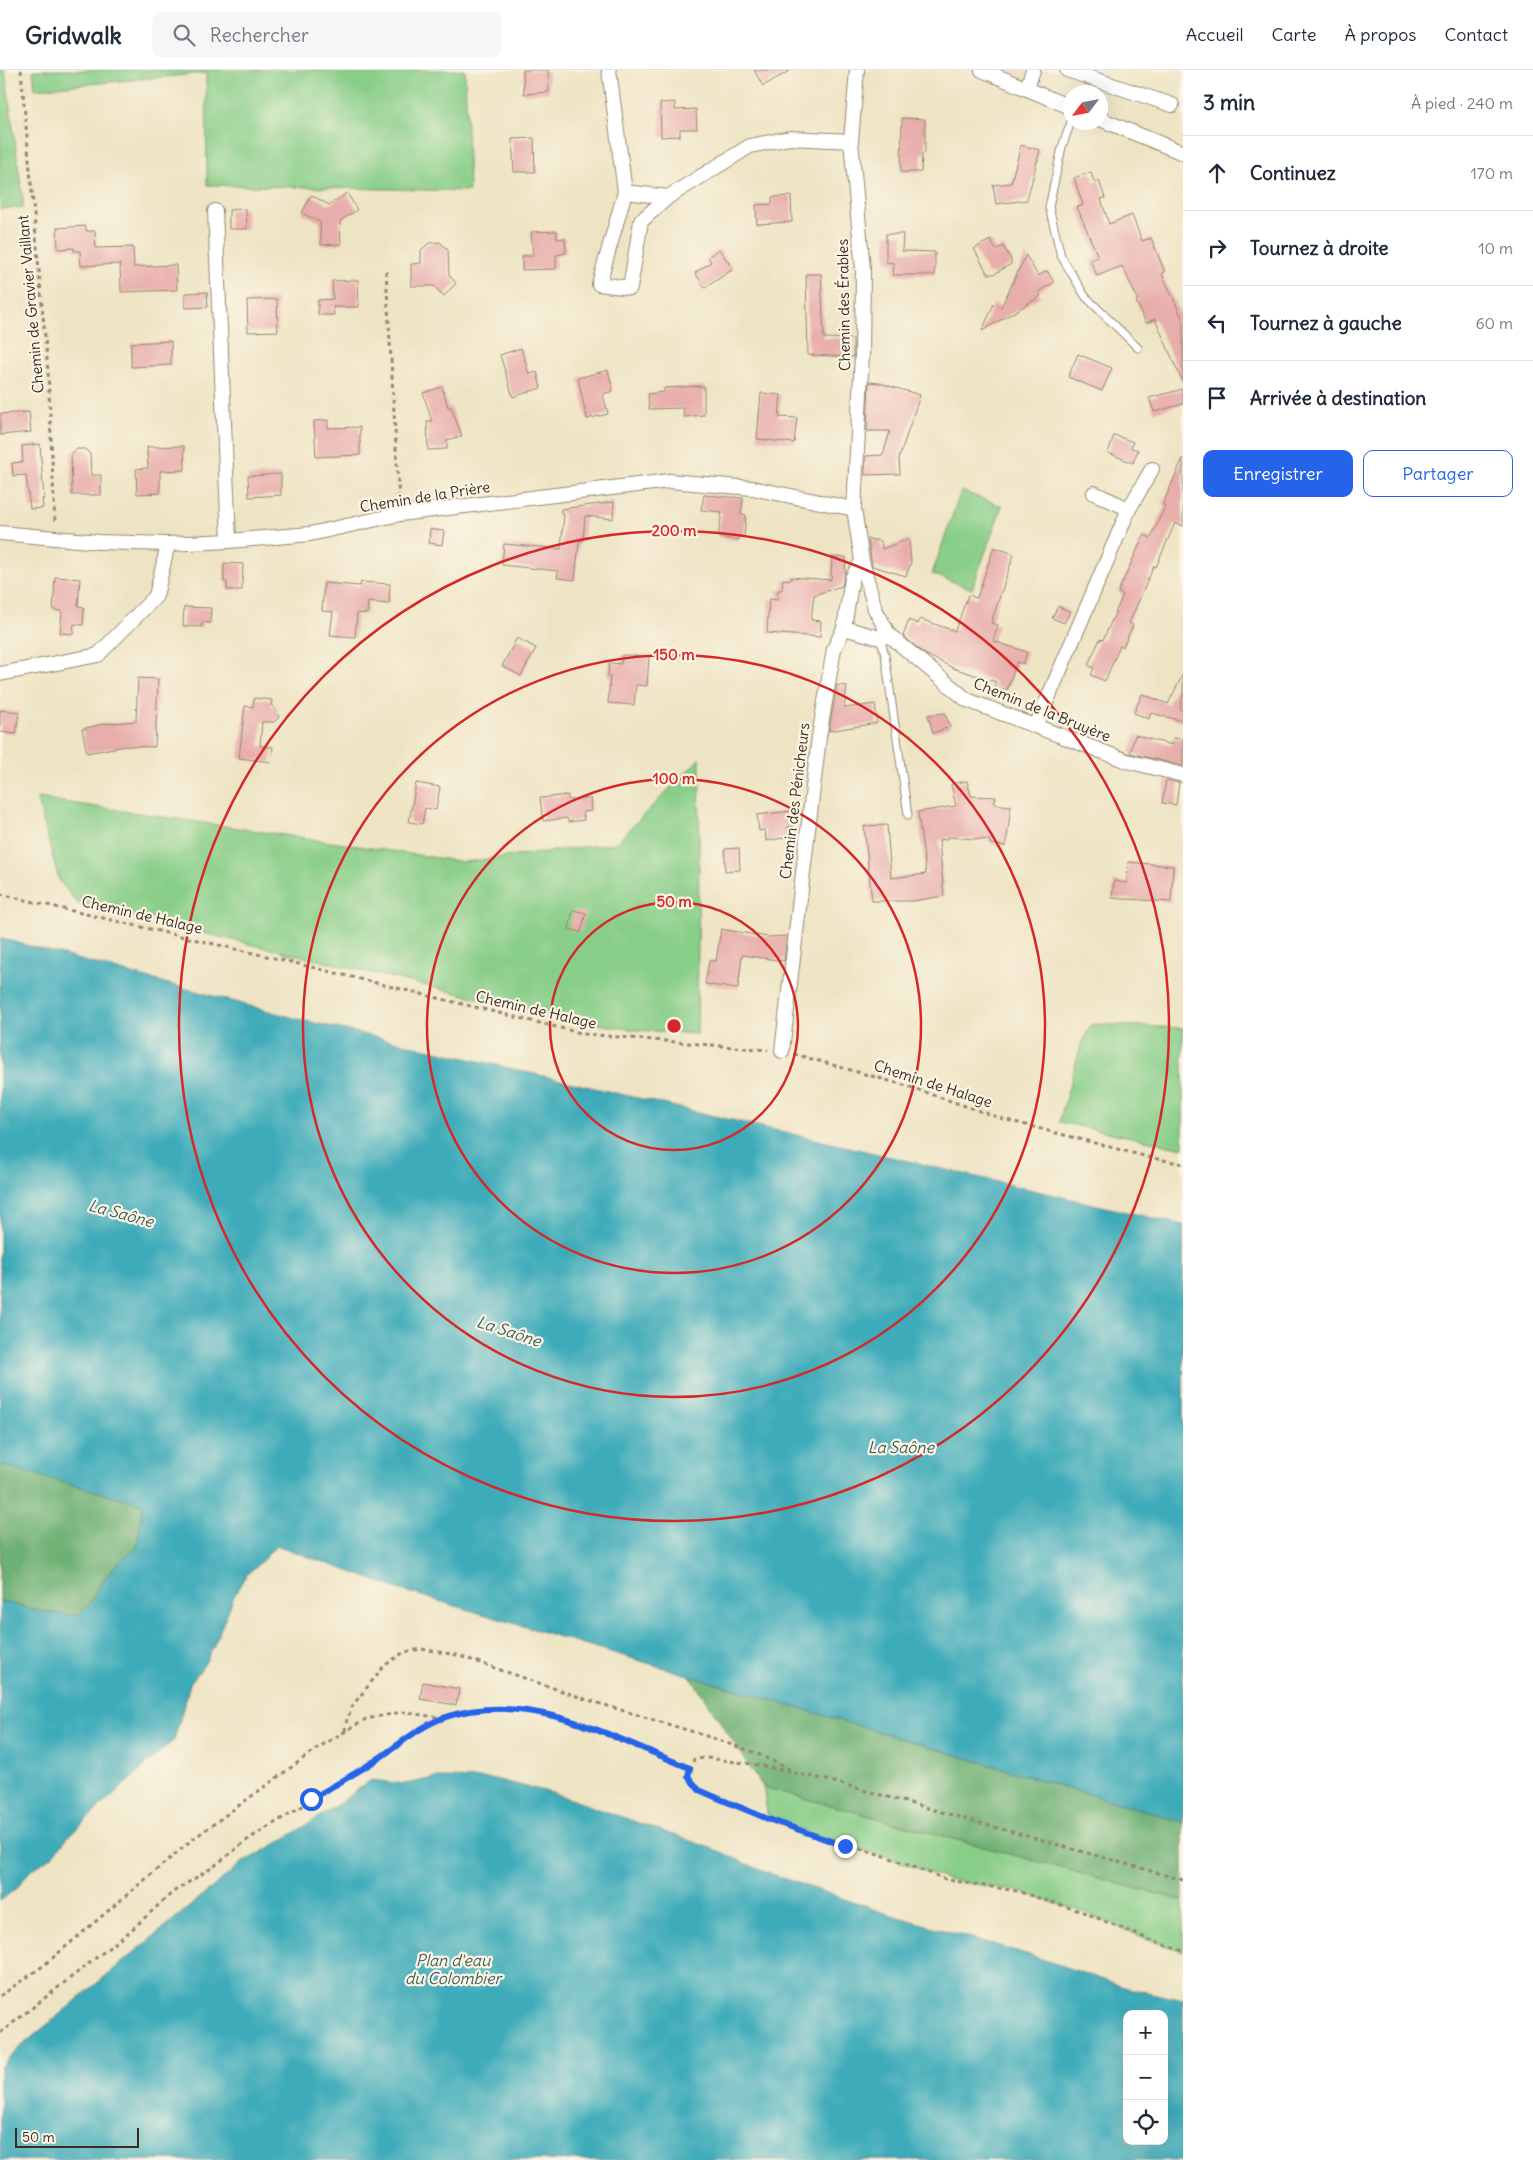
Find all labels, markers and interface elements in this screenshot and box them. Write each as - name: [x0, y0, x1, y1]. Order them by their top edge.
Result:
- search box: [152, 12, 502, 57]
- text: Gridwalk: [25, 20, 122, 50]
- icon: search: [170, 21, 198, 49]
- text: Rechercher: [210, 23, 309, 47]
- text: Accueil: [1186, 23, 1244, 46]
- text: Carte: [1272, 23, 1317, 46]
- text: À propos: [1345, 23, 1416, 46]
- text: Contact: [1444, 23, 1508, 46]
- north arrow: [1063, 85, 1108, 130]
- text: 3 min: [1203, 89, 1255, 116]
- text: À pied · 240 m: [1411, 93, 1513, 113]
- icon: ahead: [1203, 159, 1231, 187]
- text: Continuez: [1250, 161, 1336, 185]
- text: 170 m: [1470, 163, 1513, 183]
- street label: Chemin de Gravier Vaillant: [13, 214, 48, 394]
- icon: right: [1203, 234, 1231, 262]
- text: Tournez à droite: [1250, 236, 1389, 260]
- street label: Chemin des Érables: [833, 238, 854, 371]
- text: 10 m: [1478, 238, 1513, 258]
- icon: left: [1203, 309, 1231, 337]
- text: Tournez à gauche: [1250, 311, 1402, 335]
- text: 60 m: [1475, 313, 1513, 333]
- icon: arrive: [1203, 384, 1231, 412]
- text: Arrivée à destination: [1250, 386, 1426, 410]
- button: Enregistrer: [1203, 450, 1353, 497]
- button: Partager: [1363, 450, 1513, 497]
- street label: Chemin de la Prière: [358, 477, 491, 516]
- text: 200 m: [652, 521, 696, 540]
- text: 150 m: [653, 645, 695, 664]
- street label: Chemin de la Bruyère: [971, 673, 1114, 746]
- street label: Chemin des Pénicheurs: [775, 722, 814, 880]
- text: 100 m: [653, 769, 695, 788]
- street label: Chemin de Halage: [80, 891, 204, 938]
- text: 50 m: [656, 892, 692, 911]
- street label: Chemin de Halage: [474, 986, 598, 1033]
- centre of rings: [665, 1017, 683, 1035]
- street label: Chemin de Halage: [872, 1055, 995, 1112]
- water label: La Saône: [86, 1195, 157, 1232]
- water label: La Saône: [474, 1311, 545, 1351]
- water label: La Saône: [868, 1437, 936, 1457]
- route start: [300, 1788, 323, 1811]
- route end: [834, 1835, 857, 1858]
- water label: Plan d'eau du Colombier: [405, 1950, 504, 1988]
- map controls: [1123, 2010, 1168, 2145]
- button: +: [1123, 2010, 1168, 2055]
- button: −: [1123, 2055, 1168, 2100]
- button: locate: [1123, 2100, 1168, 2145]
- scale bar: [15, 2125, 139, 2148]
- text: 50 m: [22, 2128, 55, 2146]

